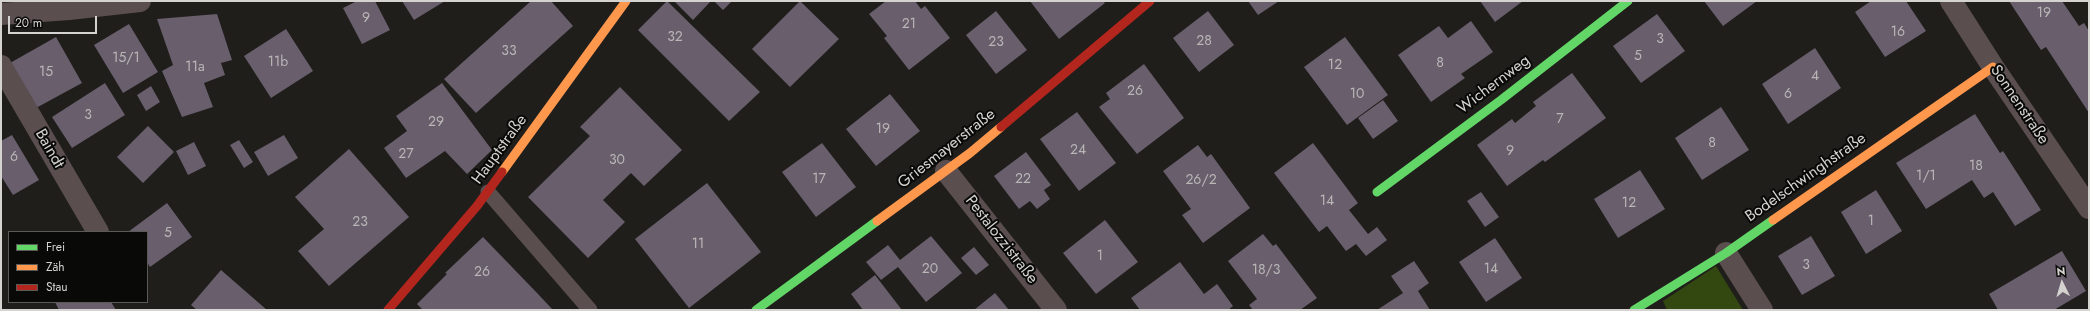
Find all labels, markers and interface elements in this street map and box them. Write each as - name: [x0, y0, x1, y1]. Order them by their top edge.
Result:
- house number: 19: [2037, 6, 2051, 22]
- scale bar: [10, 8, 99, 34]
- house number: 9: [362, 11, 370, 27]
- text: 20 m: [15, 14, 42, 32]
- house number: 21: [902, 17, 916, 33]
- house number: 16: [1891, 25, 1905, 41]
- house number: 32: [667, 30, 683, 46]
- house number: 3: [1656, 32, 1664, 48]
- house number: 28: [1196, 34, 1212, 50]
- house number: 23: [988, 35, 1004, 51]
- house number: 33: [501, 44, 517, 60]
- house number: 5: [1634, 49, 1642, 65]
- house number: 15/1: [112, 51, 140, 67]
- street label: Wichernweg: [1454, 51, 1534, 119]
- house number: 11b: [268, 55, 288, 71]
- house number: 8: [1436, 56, 1444, 72]
- house number: 12: [1328, 58, 1342, 74]
- house number: 11a: [185, 60, 205, 76]
- street label: Sonnenstraße: [1985, 62, 2053, 148]
- house number: 15: [39, 65, 53, 81]
- house number: 4: [1811, 69, 1819, 85]
- house number: 26: [1127, 84, 1143, 100]
- house number: 10: [1350, 87, 1364, 103]
- house number: 6: [1784, 87, 1792, 103]
- street label: Griesmayerstraße: [895, 105, 999, 193]
- house number: 3: [84, 108, 92, 124]
- street label: Hauptstraße: [468, 111, 532, 189]
- house number: 7: [1556, 112, 1564, 128]
- house number: 29: [428, 115, 444, 131]
- house number: 19: [876, 122, 890, 138]
- street label: Baindt: [30, 126, 68, 172]
- street label: Bodelschwinghstraße: [1742, 129, 1870, 227]
- house number: 8: [1708, 136, 1716, 152]
- house number: 24: [1070, 143, 1086, 159]
- house number: 9: [1506, 144, 1514, 160]
- house number: 27: [398, 147, 414, 163]
- house number: 6: [10, 150, 18, 166]
- house number: 30: [609, 153, 625, 169]
- house number: 18: [1969, 159, 1983, 175]
- house number: 1/1: [1916, 169, 1936, 185]
- house number: 17: [812, 172, 826, 188]
- house number: 22: [1015, 172, 1031, 188]
- house number: 26/2: [1185, 173, 1217, 189]
- street label: Pestalozzistraße: [961, 192, 1041, 288]
- house number: 14: [1320, 194, 1334, 210]
- house number: 12: [1622, 196, 1636, 212]
- house number: 1: [1868, 214, 1874, 230]
- house number: 23: [352, 215, 368, 231]
- house number: 5: [164, 226, 172, 242]
- legend: [8, 231, 148, 303]
- house number: 11: [692, 237, 704, 253]
- text: Frei: [46, 238, 65, 256]
- house number: 1: [1097, 249, 1103, 265]
- text: Zäh: [46, 258, 65, 276]
- house number: 3: [1802, 258, 1810, 274]
- house number: 20: [922, 262, 938, 278]
- house number: 14: [1484, 262, 1498, 278]
- house number: 18/3: [1252, 263, 1280, 279]
- north arrow: [2042, 263, 2082, 303]
- text: N: [2056, 263, 2066, 279]
- house number: 26: [474, 265, 490, 281]
- text: Stau: [46, 278, 68, 296]

